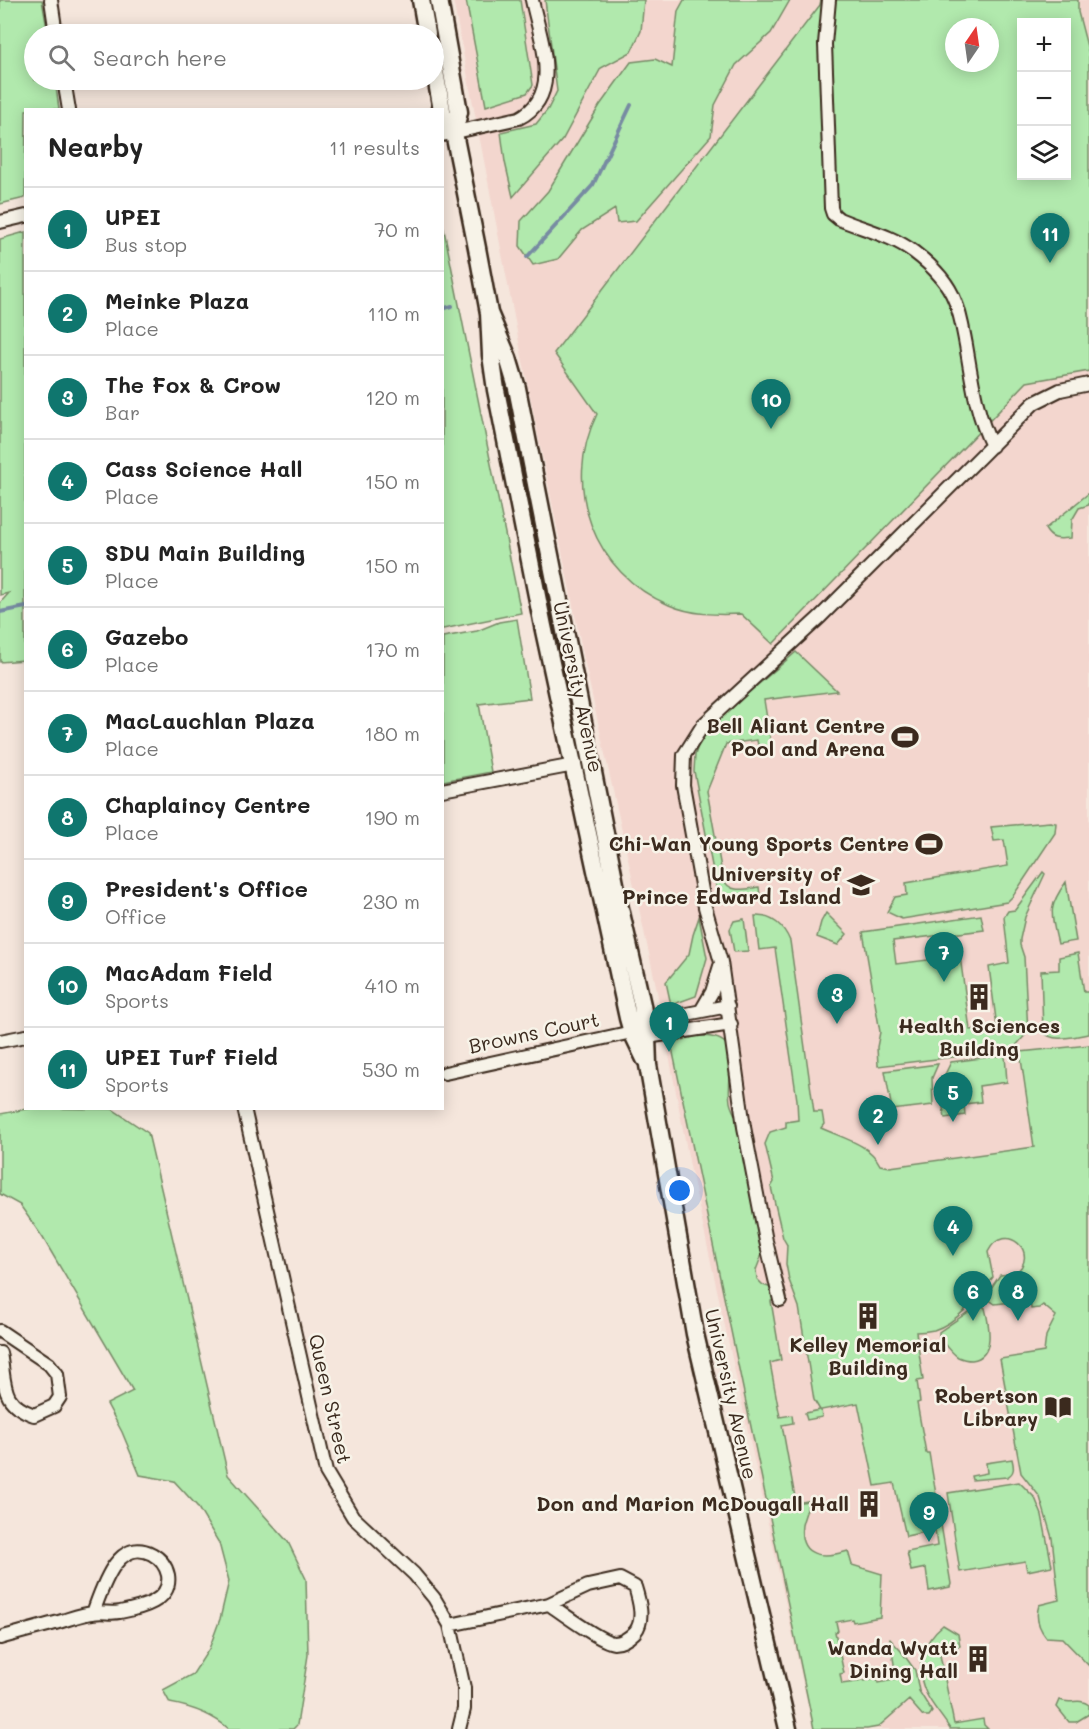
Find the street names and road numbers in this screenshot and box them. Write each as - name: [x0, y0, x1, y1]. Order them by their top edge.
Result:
- street label: University Avenue: [548, 599, 610, 775]
- street label: Browns Court: [466, 1005, 602, 1059]
- street label: University Avenue: [700, 1306, 764, 1482]
- street label: Queen Street: [303, 1331, 359, 1466]

